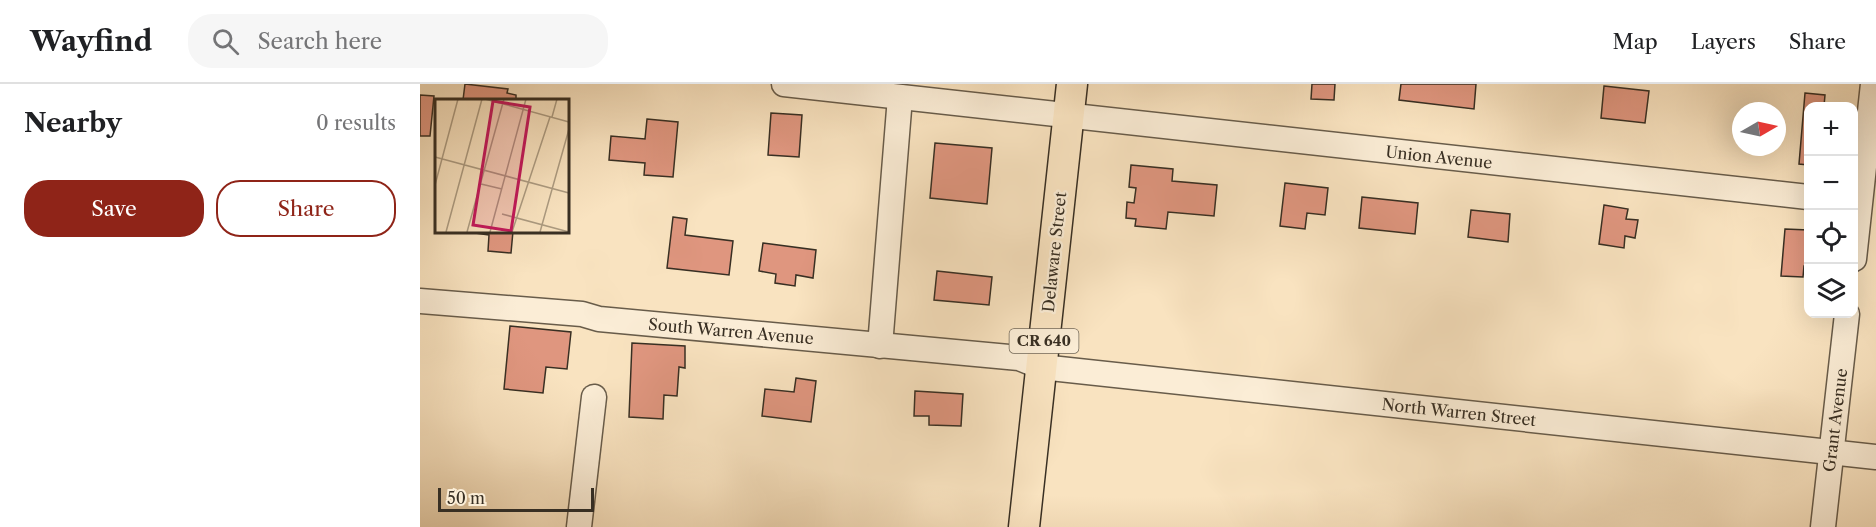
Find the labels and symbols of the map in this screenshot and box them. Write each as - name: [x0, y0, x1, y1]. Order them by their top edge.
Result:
- inset map: [435, 99, 568, 232]
- north arrow: [1732, 102, 1786, 156]
- street label: Union Avenue: [1385, 141, 1493, 173]
- street label: Delaware Street: [1038, 190, 1070, 313]
- street label: South Warren Avenue: [648, 314, 815, 348]
- road number: CR 640: [1010, 329, 1078, 353]
- street label: Grant Avenue: [1819, 367, 1851, 473]
- street label: North Warren Street: [1381, 394, 1537, 430]
- scale bar: [438, 485, 594, 512]

